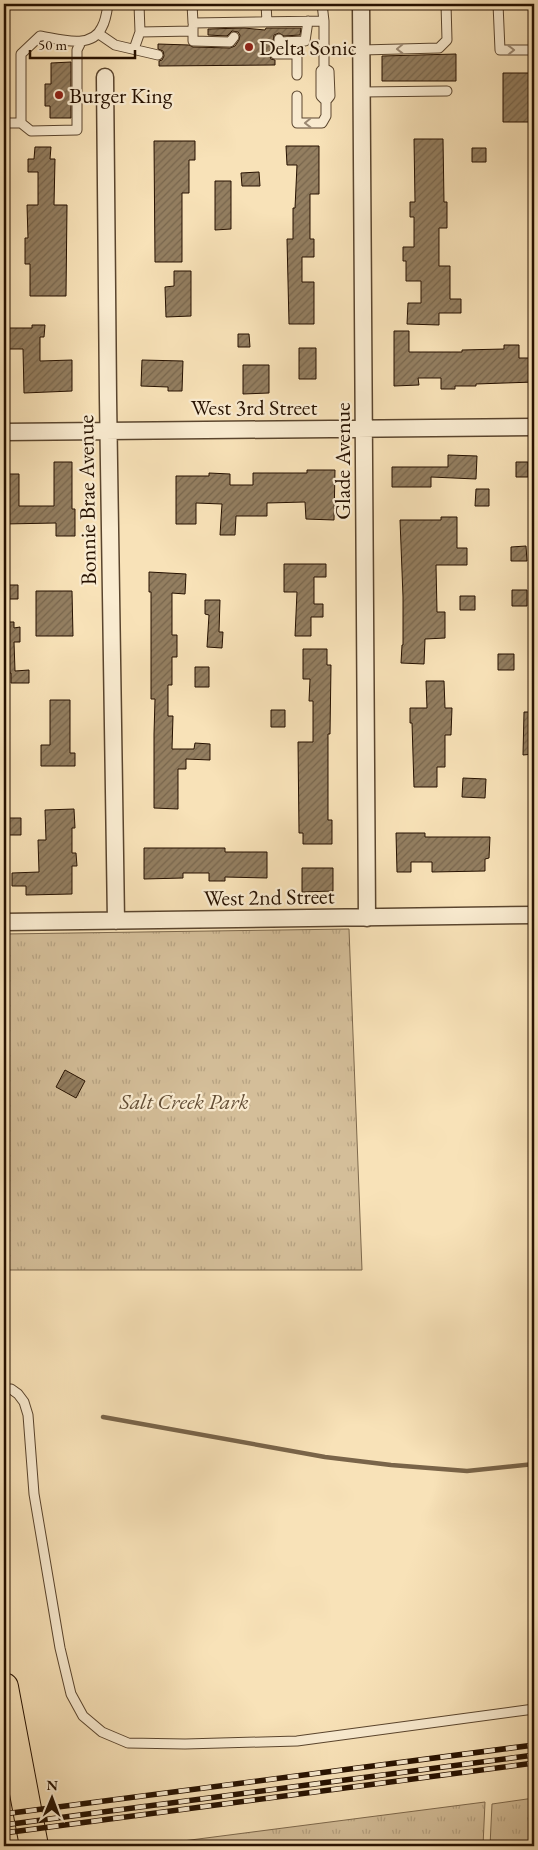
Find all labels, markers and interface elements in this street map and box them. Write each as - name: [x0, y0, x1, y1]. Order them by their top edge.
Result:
- scale bar: [30, 28, 135, 60]
- place label: Delta Sonic: [259, 33, 357, 62]
- text: 50 m: [38, 35, 67, 54]
- marker: Delta Sonic: [243, 41, 255, 53]
- one-way arrow: [396, 43, 404, 54]
- one-way arrow: [508, 45, 516, 55]
- place label: Burger King: [69, 81, 173, 110]
- marker: Burger King: [53, 89, 65, 101]
- one-way arrow: [303, 118, 311, 128]
- street label: West 3rd Street: [191, 393, 317, 422]
- street label: Glade Avenue: [328, 402, 357, 520]
- street label: Bonnie Brae Avenue: [71, 414, 103, 586]
- street label: West 2nd Street: [203, 881, 335, 913]
- park label: Salt Creek Park: [118, 1087, 249, 1116]
- north arrow: [28, 1772, 78, 1822]
- text: N: [46, 1776, 59, 1794]

